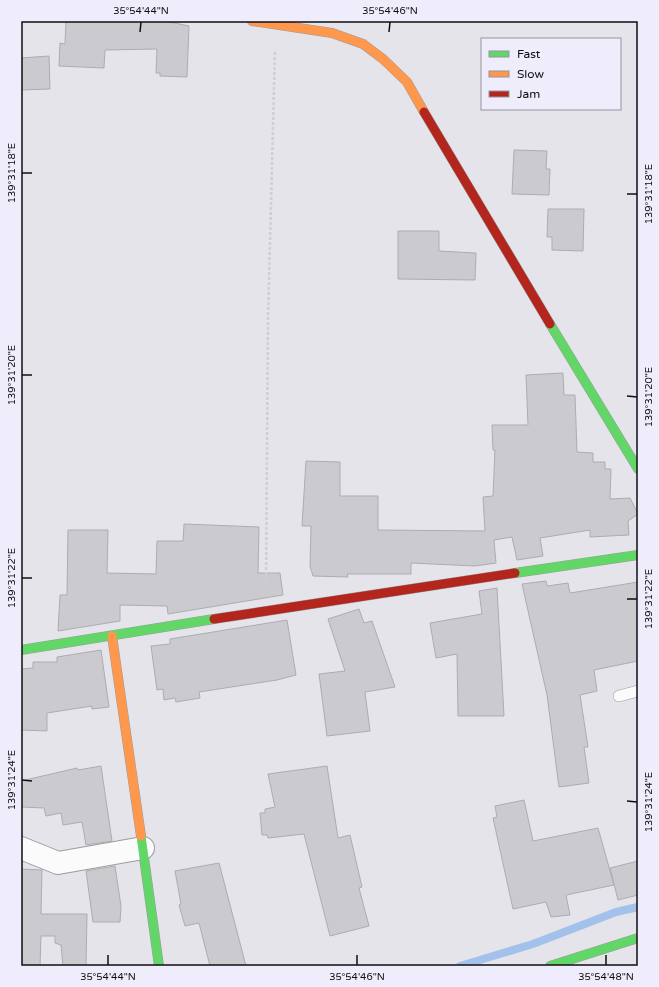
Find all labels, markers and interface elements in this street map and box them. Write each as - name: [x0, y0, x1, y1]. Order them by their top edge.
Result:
- text: 35°54'44"N: [113, 5, 169, 17]
- text: 35°54'46"N: [362, 5, 418, 17]
- legend: [481, 38, 621, 110]
- text: Fast: [517, 47, 541, 61]
- text: Slow: [517, 67, 544, 81]
- text: Jam: [517, 87, 540, 101]
- text: 139°31'18"E: [6, 143, 18, 203]
- text: 139°31'18"E: [643, 164, 655, 224]
- text: 139°31'20"E: [6, 345, 18, 405]
- text: 139°31'20"E: [643, 367, 655, 427]
- text: 139°31'22"E: [6, 548, 18, 608]
- text: 139°31'22"E: [643, 569, 655, 629]
- text: 139°31'24"E: [6, 750, 18, 810]
- text: 139°31'24"E: [643, 772, 655, 832]
- text: 35°54'44"N: [80, 971, 136, 983]
- text: 35°54'46"N: [329, 971, 385, 983]
- text: 35°54'48"N: [578, 971, 634, 983]

